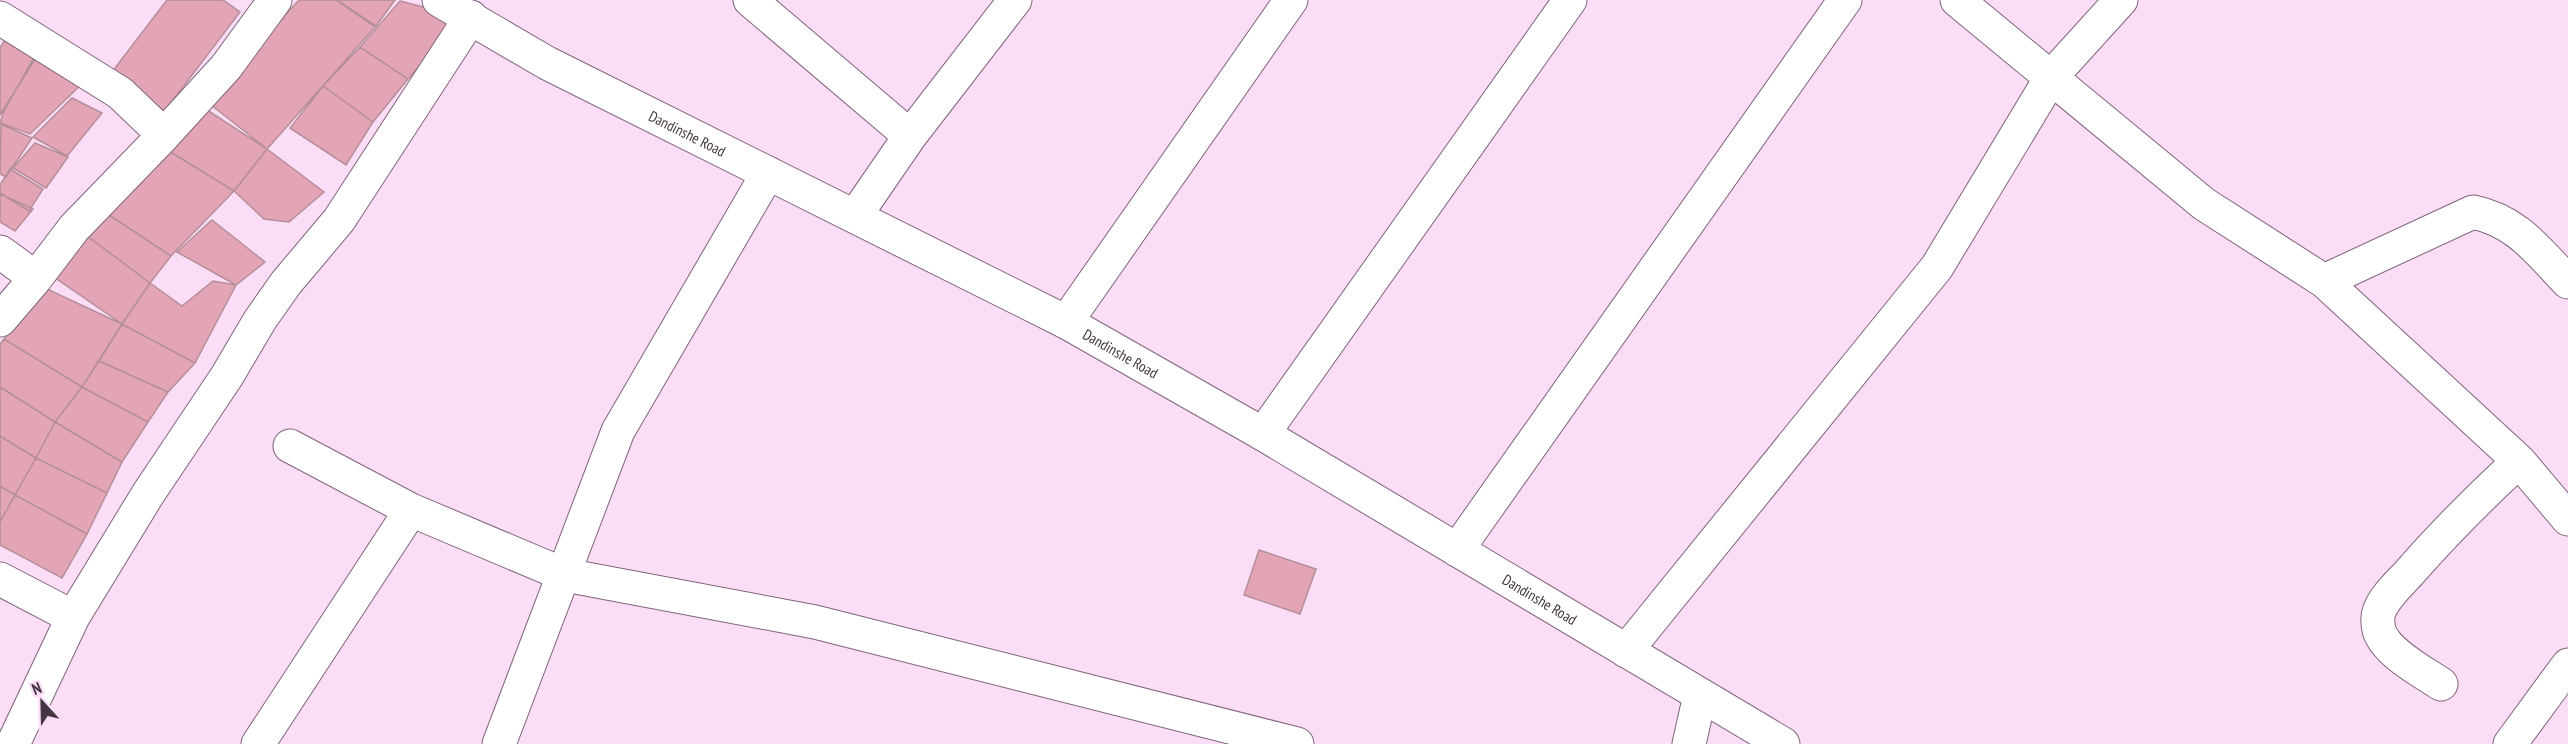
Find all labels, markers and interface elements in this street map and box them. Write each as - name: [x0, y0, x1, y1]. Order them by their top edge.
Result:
- street label: Dandinshe Road: [646, 106, 729, 160]
- street label: Dandinshe Road: [1080, 324, 1162, 382]
- street label: Dandinshe Road: [1499, 569, 1581, 629]
- north arrow: [12, 672, 72, 732]
- text: N: [29, 677, 44, 699]

